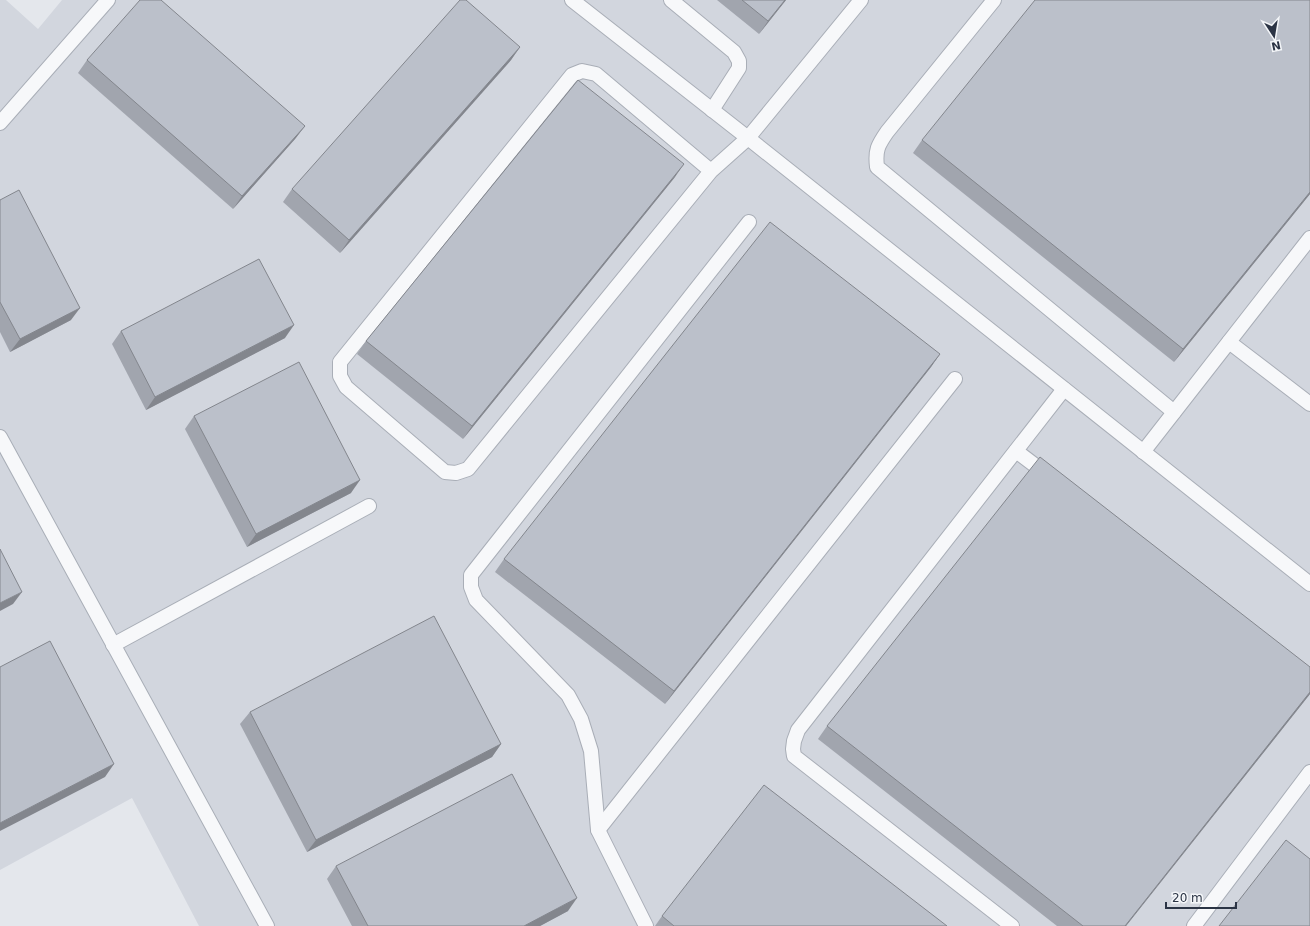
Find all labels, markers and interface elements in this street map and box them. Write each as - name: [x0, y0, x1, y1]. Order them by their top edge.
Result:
- north arrow: [1254, 16, 1294, 56]
- text: N: [1270, 38, 1282, 53]
- scale bar: [1166, 884, 1236, 910]
- text: 20 m: [1172, 891, 1203, 905]

